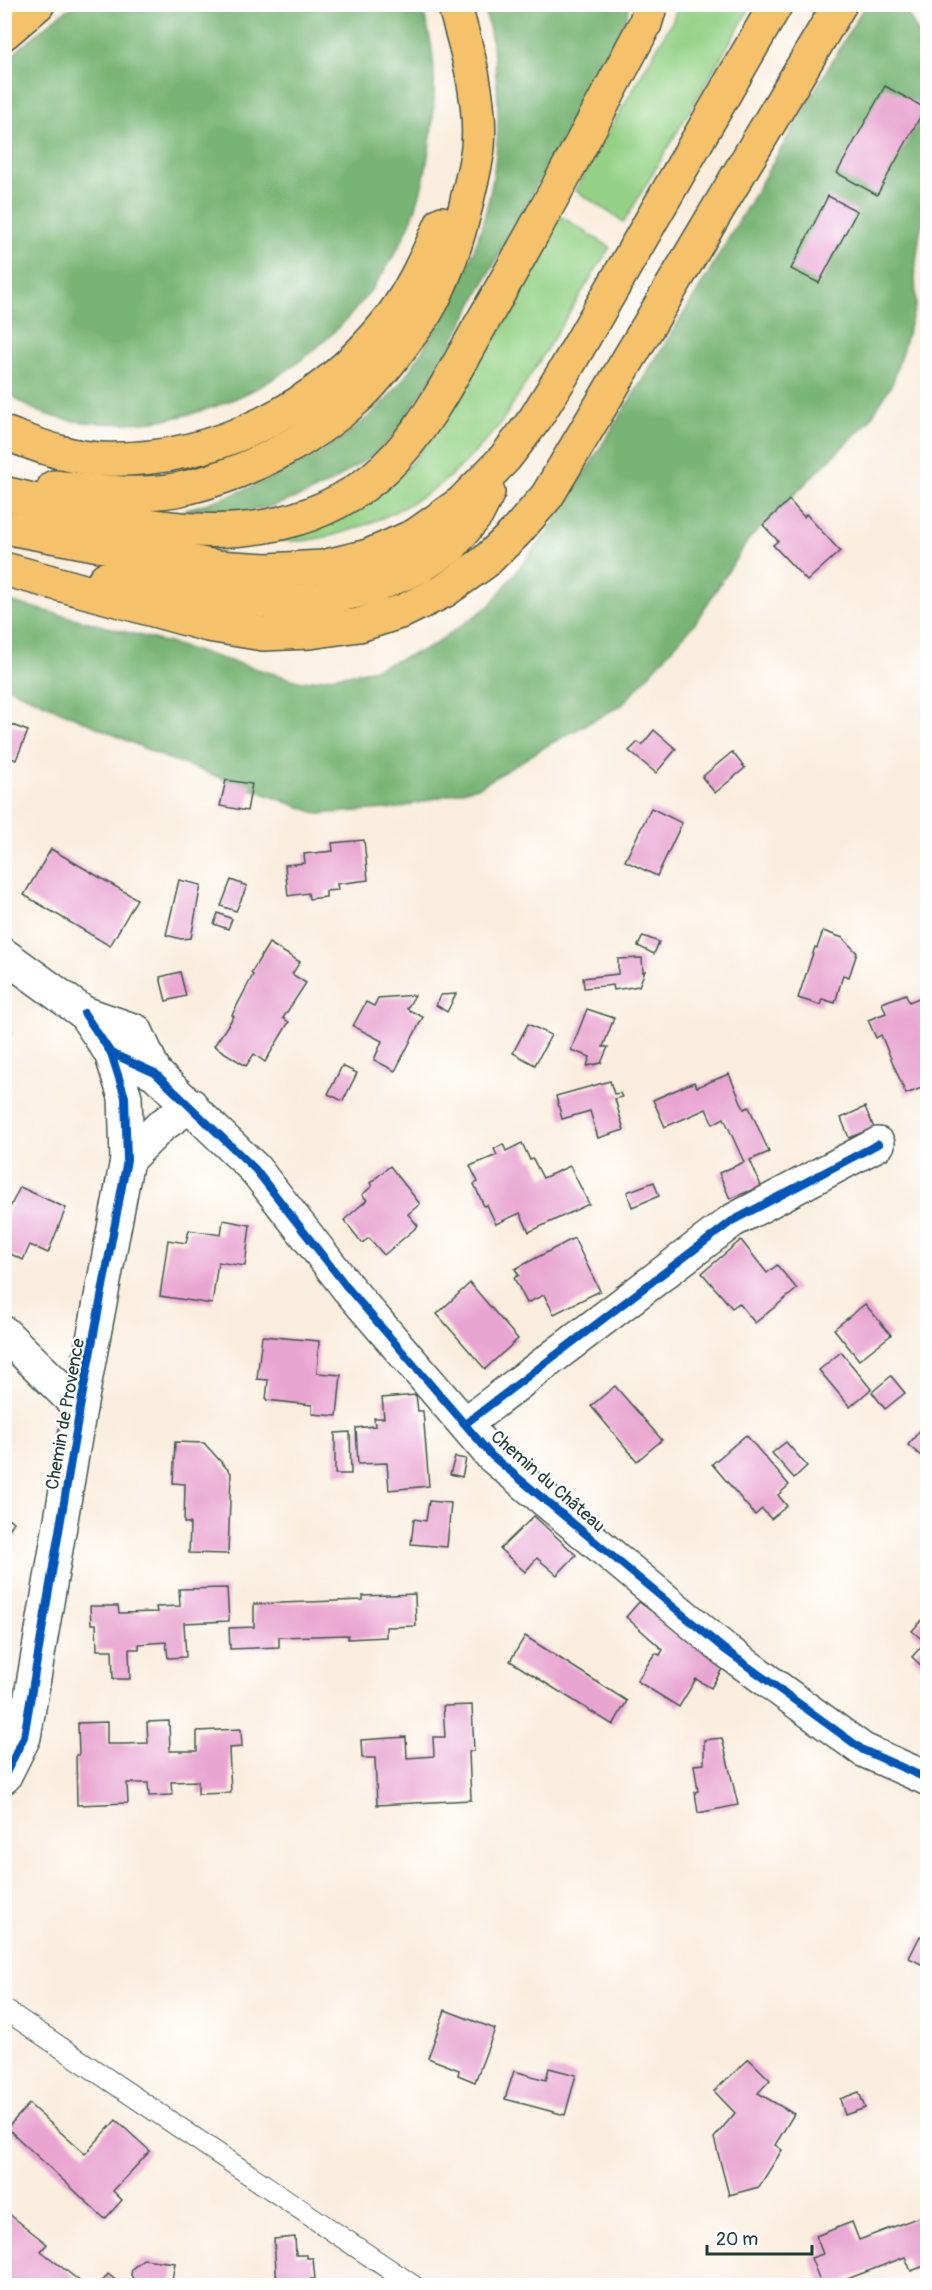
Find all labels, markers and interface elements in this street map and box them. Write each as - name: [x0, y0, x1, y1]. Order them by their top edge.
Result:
- street label: Chemin de Provence: [41, 1337, 90, 1492]
- street label: Chemin du Château: [486, 1425, 610, 1537]
- scale bar: [707, 2218, 812, 2256]
- text: 20 m: [716, 2228, 758, 2251]

